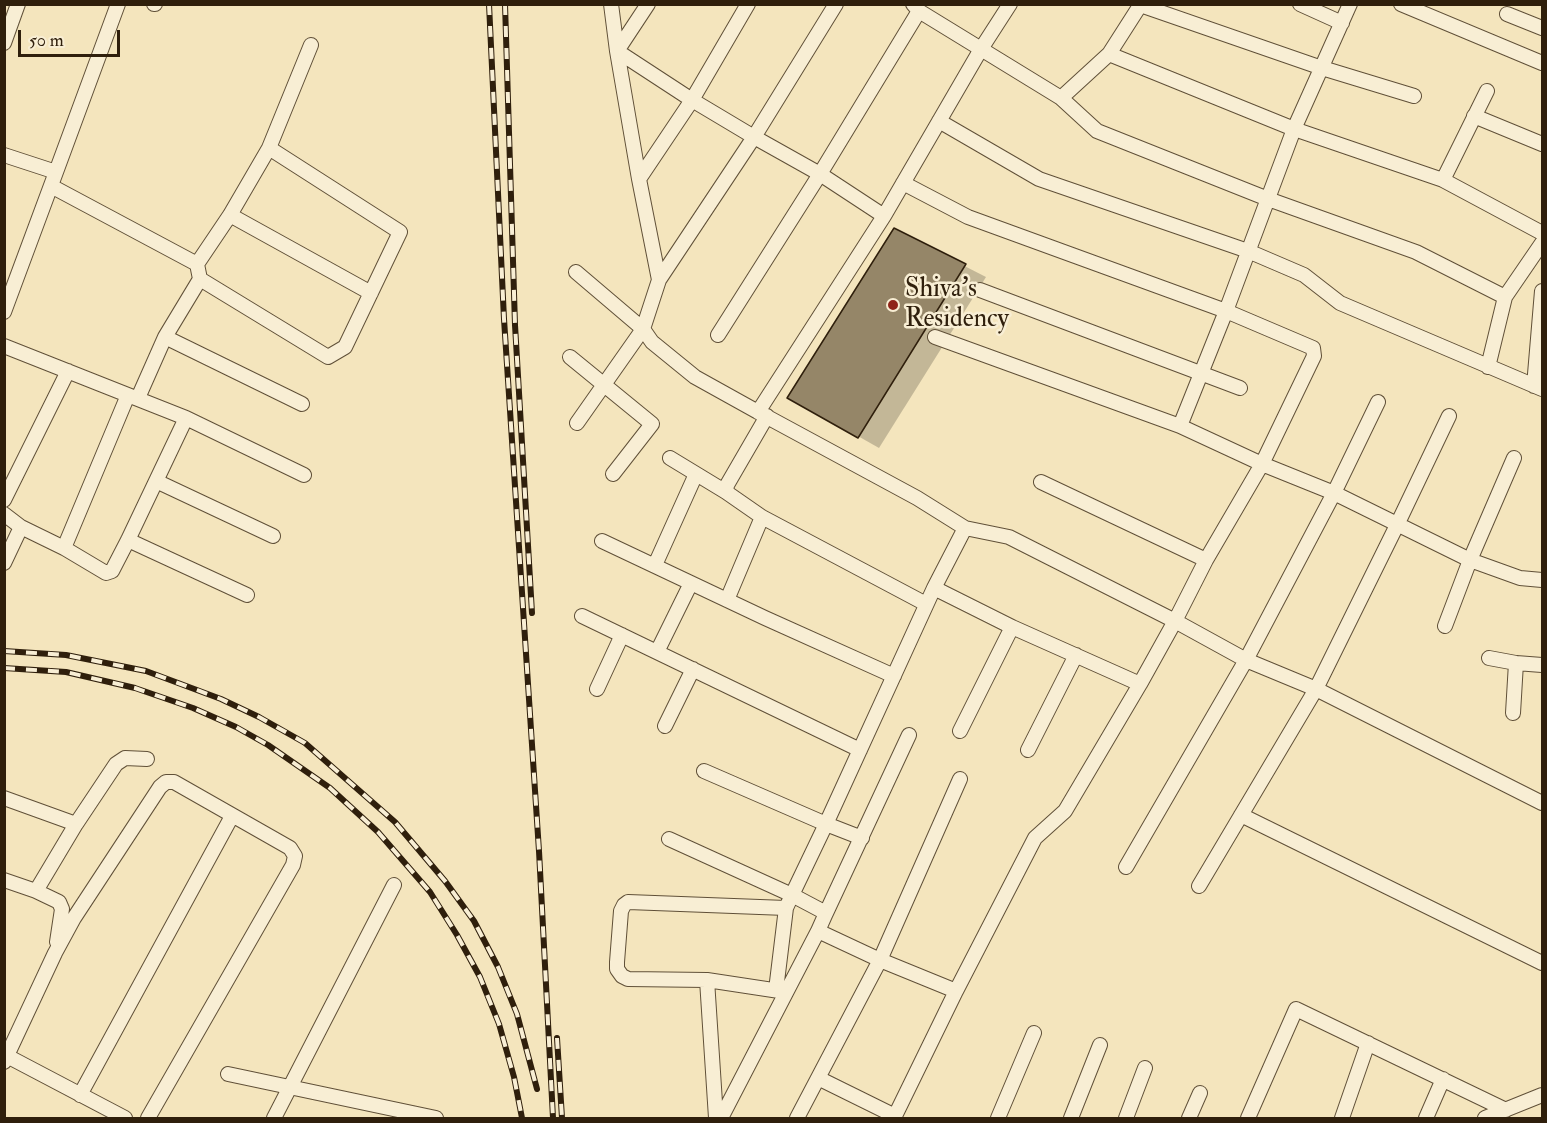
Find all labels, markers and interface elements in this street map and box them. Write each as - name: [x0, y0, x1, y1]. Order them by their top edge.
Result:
- scale bar: [21, 18, 123, 56]
- text: 50 m: [29, 29, 64, 52]
- place label: Shiva's Residency: [905, 274, 1009, 336]
- marker: Shiva's Residency: [886, 298, 900, 312]

